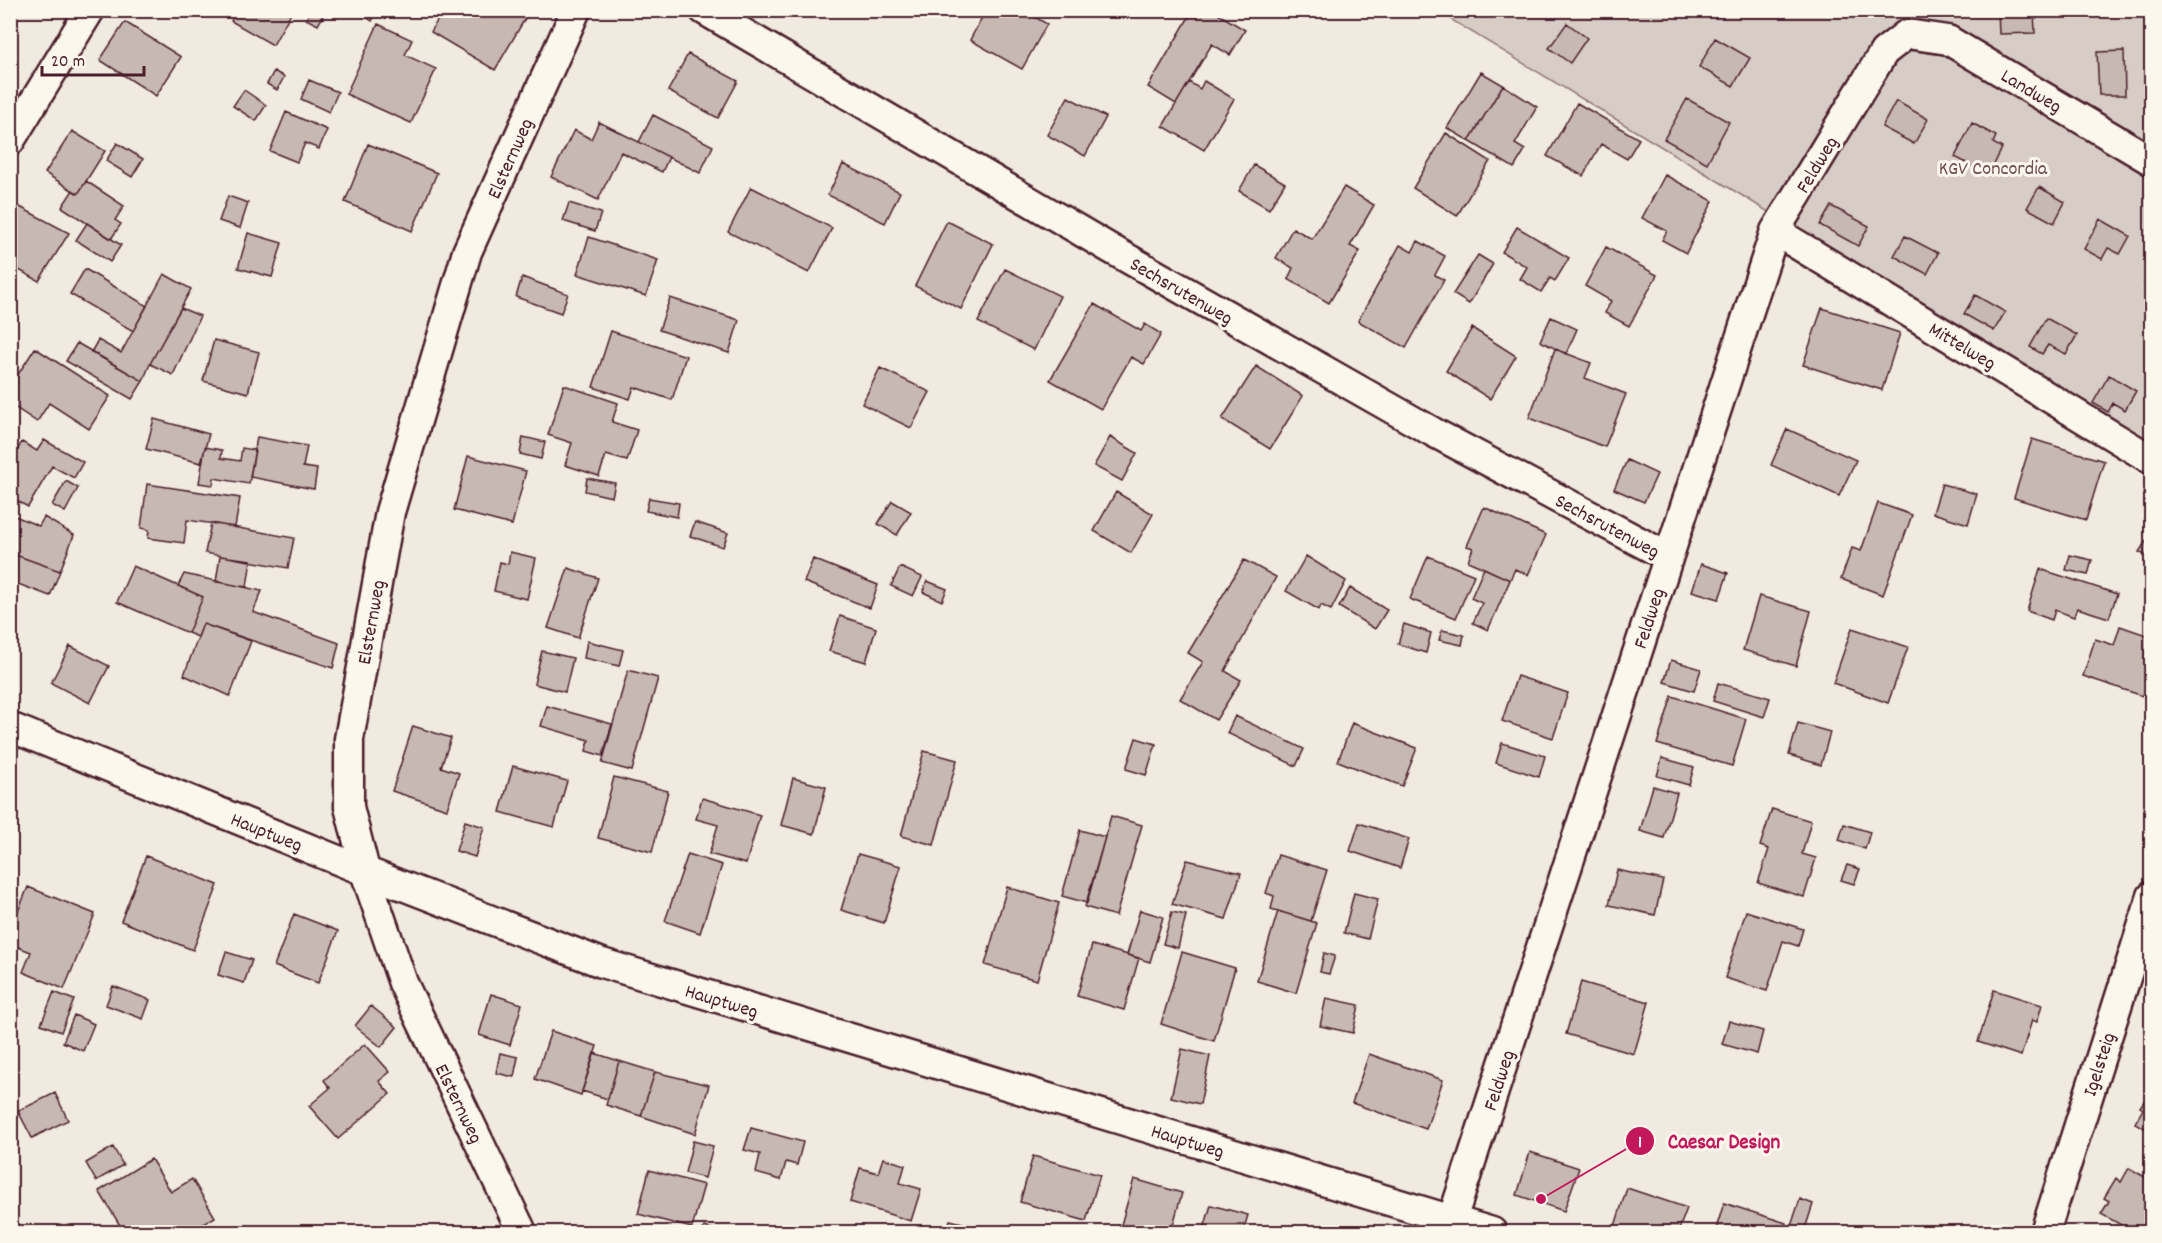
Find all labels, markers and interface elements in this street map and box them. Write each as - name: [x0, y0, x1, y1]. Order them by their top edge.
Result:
- scale bar: [42, 39, 144, 77]
- text: 20 m: [51, 50, 85, 75]
- street label: Landweg: [1995, 63, 2066, 122]
- street label: Elsternweg: [482, 114, 542, 204]
- street label: Feldweg: [1791, 132, 1847, 199]
- park label: KGV Concordia: [1939, 156, 2048, 184]
- street label: Sechsrutenweg: [1124, 252, 1237, 334]
- street label: Mittelweg: [1922, 316, 2000, 379]
- street label: Sechsrutenweg: [1549, 488, 1664, 567]
- street label: Elsternweg: [352, 578, 394, 667]
- street label: Feldweg: [1628, 585, 1674, 653]
- street label: Hauptweg: [226, 807, 306, 861]
- street label: Hauptweg: [681, 978, 761, 1027]
- street label: Igelsteig: [2077, 1029, 2124, 1100]
- street label: Feldweg: [1478, 1047, 1524, 1115]
- street label: Elsternweg: [426, 1060, 489, 1149]
- street label: Hauptweg: [1147, 1118, 1227, 1167]
- callout: Caesar Design: [1625, 1122, 1792, 1161]
- text: Caesar Design: [1668, 1129, 1780, 1159]
- text: 1: [1638, 1131, 1642, 1156]

